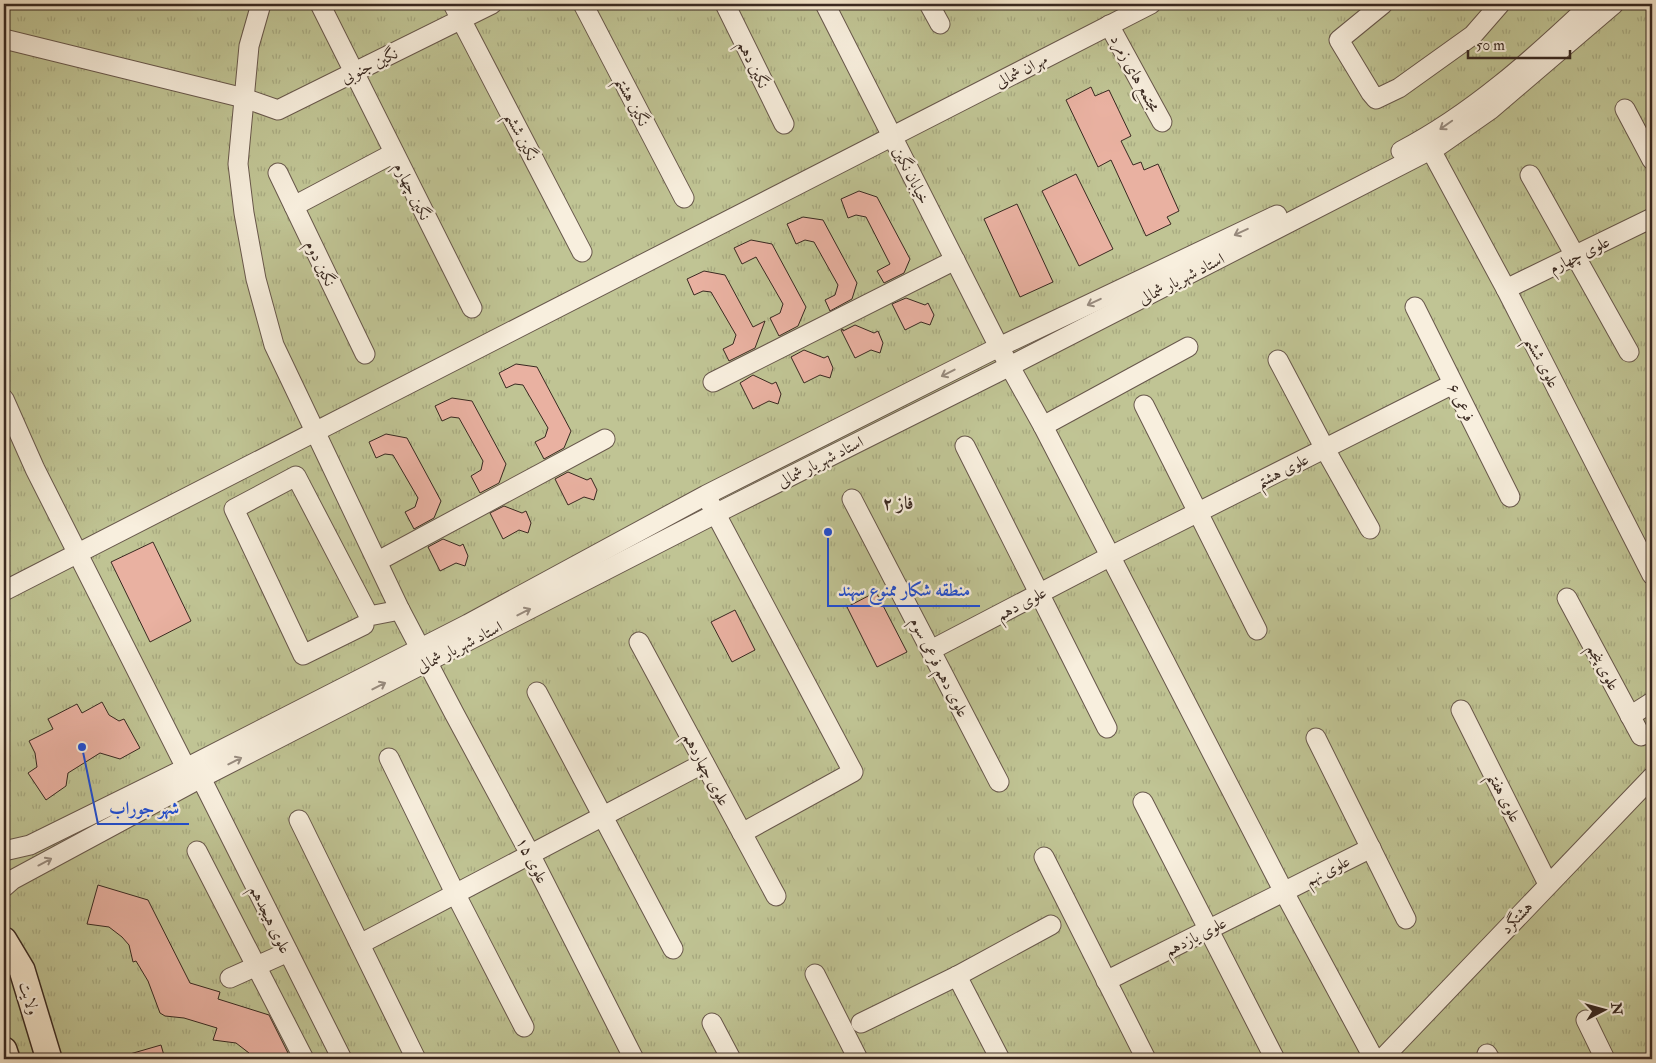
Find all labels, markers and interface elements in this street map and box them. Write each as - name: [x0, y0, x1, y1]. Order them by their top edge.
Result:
- scale bar: [1468, 28, 1571, 60]
- street label: مجتمع های زمرد: [1101, 31, 1165, 118]
- text: 50 m: [1476, 36, 1505, 55]
- street label: نگین دهم: [728, 37, 774, 94]
- street label: نگین جنوبی: [337, 43, 402, 89]
- street label: مهران شمالی: [992, 49, 1051, 93]
- street label: نگین هشتم: [605, 73, 654, 132]
- street label: نگین ششم: [495, 108, 543, 167]
- one-way arrow: [1440, 120, 1454, 130]
- street label: خیابان نگین: [888, 143, 935, 208]
- street label: نگین چهارم: [386, 159, 436, 225]
- one-way arrow: [1233, 227, 1248, 237]
- street label: علوی چهارم: [1546, 232, 1615, 282]
- street label: نگین دوم: [297, 237, 341, 292]
- street label: استاد شهریار شمالی: [1135, 249, 1228, 309]
- one-way arrow: [1087, 298, 1102, 307]
- street label: علوی ششم: [1515, 333, 1564, 394]
- one-way arrow: [940, 368, 955, 378]
- street label: فرعی ۶: [1443, 380, 1479, 425]
- street label: استاد شهریار شمالی: [774, 432, 867, 492]
- street label: علوی هشتم: [1253, 449, 1315, 498]
- district label: فاز ۲: [883, 492, 913, 515]
- callout: منطقه شکار ممنوع سهند: [828, 573, 980, 606]
- text: منطقه شکار ممنوع سهند: [838, 579, 970, 605]
- street label: علوی دهم: [993, 582, 1052, 630]
- one-way arrow: [516, 607, 531, 616]
- street label: علوی دهم فرعی سوم: [901, 614, 973, 723]
- street label: استاد شهریار شمالی: [413, 617, 506, 677]
- street label: علوی پنجم: [1578, 641, 1624, 697]
- one-way arrow: [372, 681, 387, 691]
- street label: علوی چهاردهم: [674, 729, 734, 812]
- one-way arrow: [227, 756, 242, 765]
- street label: علوی هفتم: [1478, 769, 1525, 828]
- callout: شهر جوراب: [98, 791, 189, 824]
- text: شهر جوراب: [109, 797, 179, 820]
- street label: علوی ۱۵: [512, 834, 552, 887]
- street label: علوی نهم: [1302, 851, 1356, 895]
- one-way arrow: [38, 857, 53, 867]
- street label: علوی هیجدهم: [240, 882, 295, 959]
- street label: هشتگرد: [1496, 897, 1537, 938]
- street label: علوی یازدهم: [1161, 913, 1232, 965]
- street label: ولایت: [15, 979, 44, 1017]
- north arrow: [1578, 986, 1628, 1036]
- text: N: [1607, 1001, 1626, 1016]

